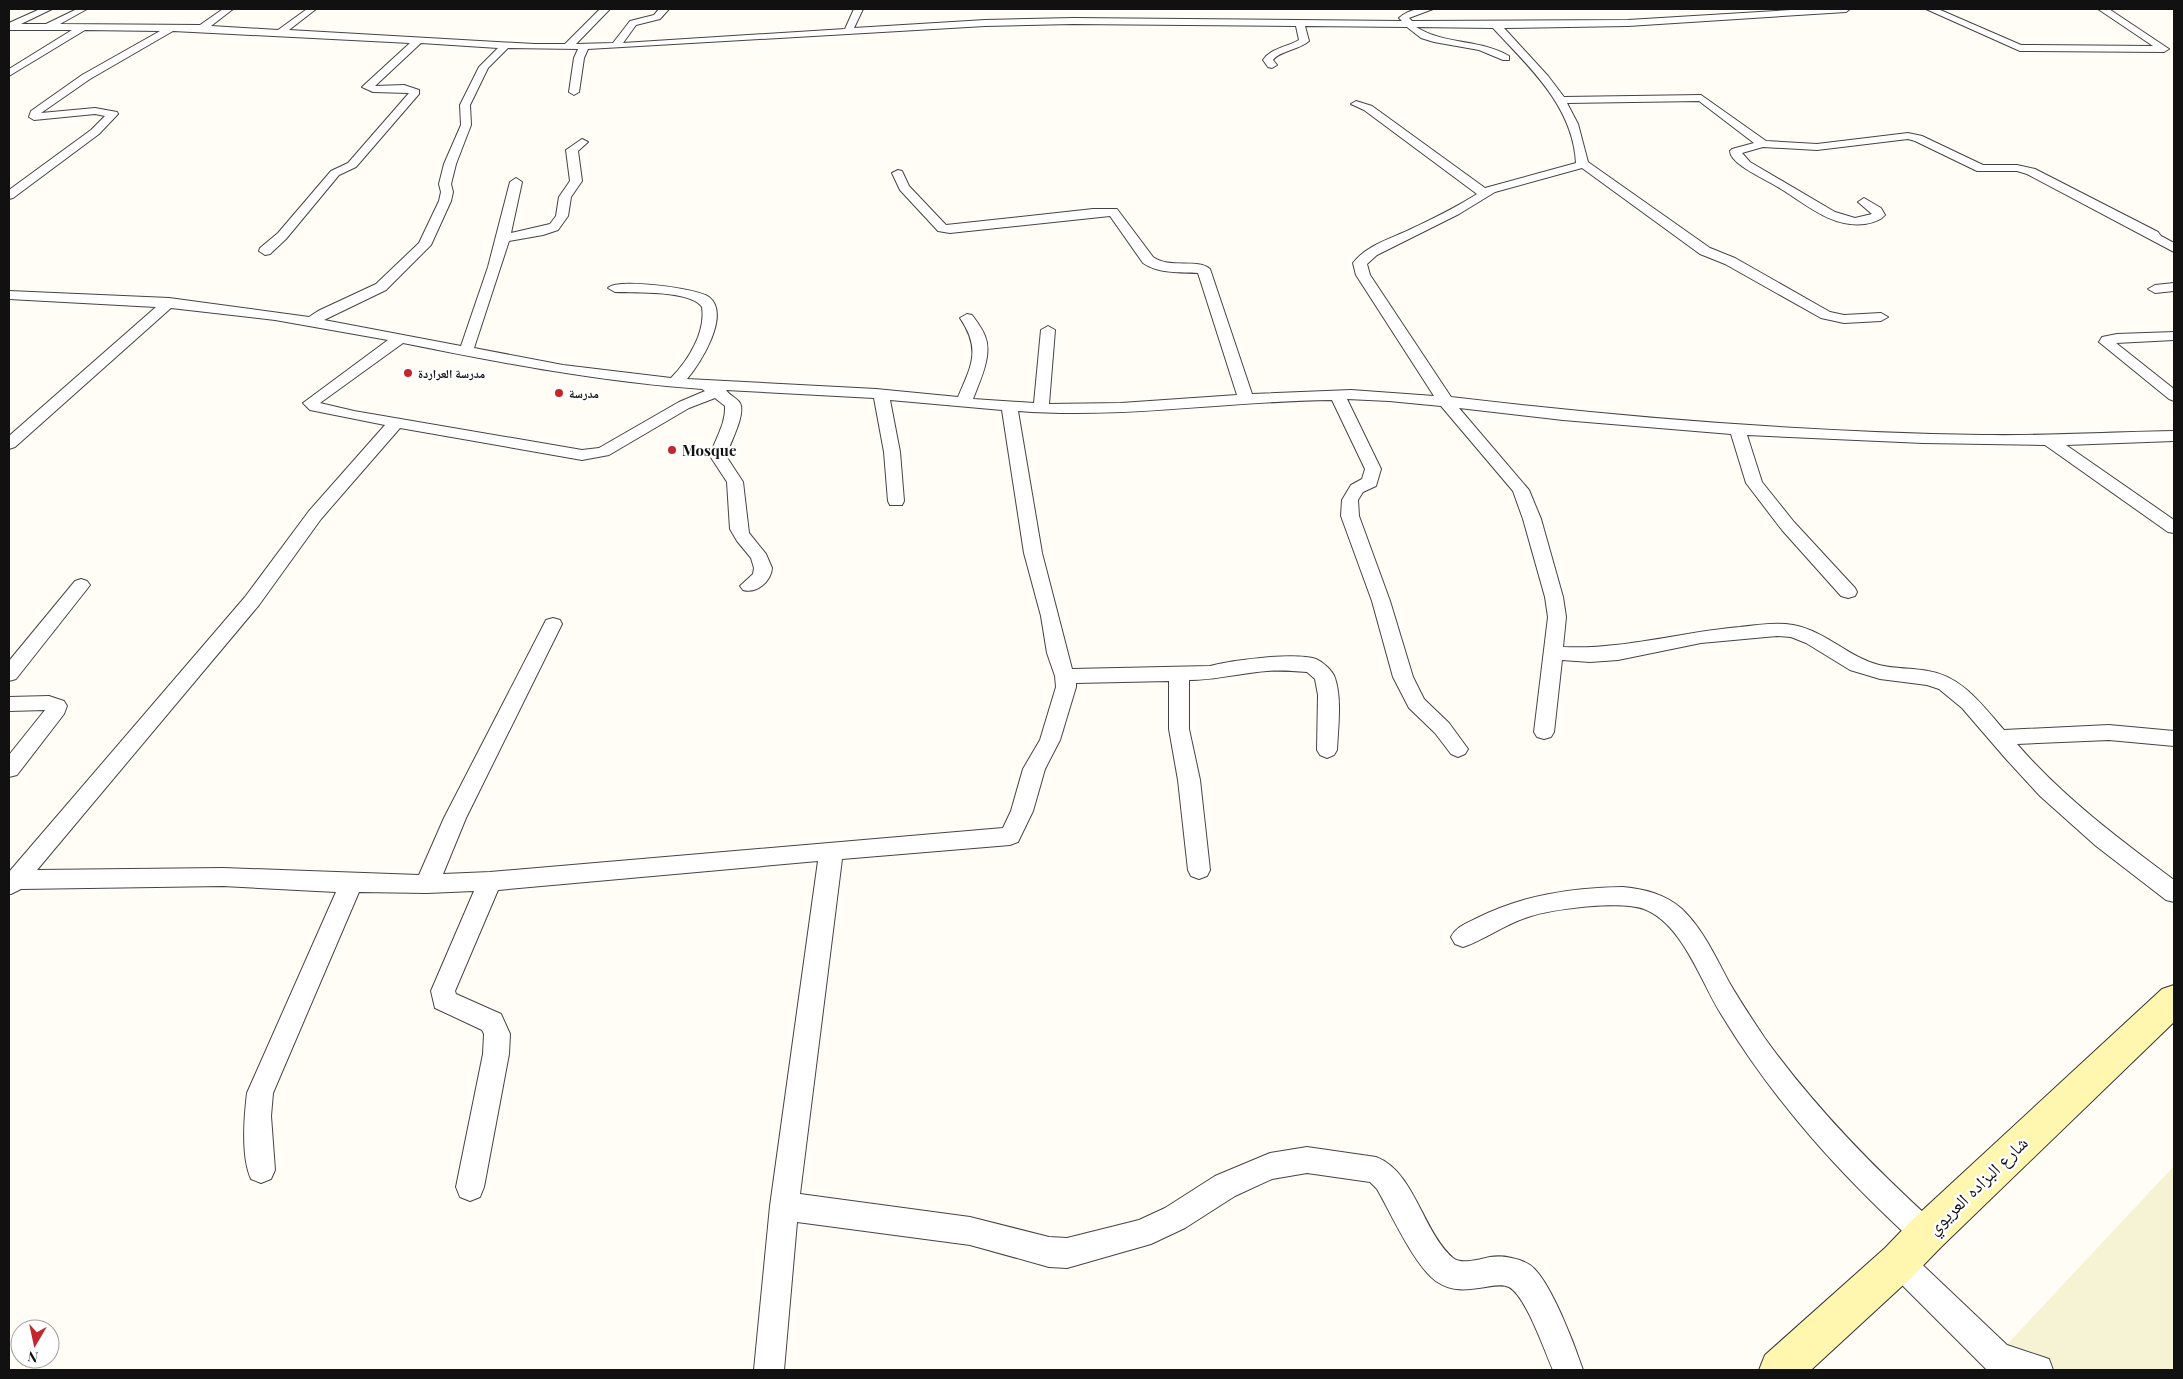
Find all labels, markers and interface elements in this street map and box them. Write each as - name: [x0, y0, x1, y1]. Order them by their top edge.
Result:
- place label: مدرسة العراردة: [418, 365, 486, 381]
- marker: مدرسة العراردة: [402, 367, 414, 379]
- place label: مدرسة: [569, 385, 599, 401]
- marker: مدرسة: [553, 387, 565, 399]
- place label: Mosque: [682, 440, 737, 460]
- marker: Mosque: [666, 444, 678, 456]
- street label: شارع البزاده العريوي: [1921, 1131, 2035, 1242]
- north arrow: [10, 1319, 60, 1369]
- text: N: [26, 1347, 39, 1368]

